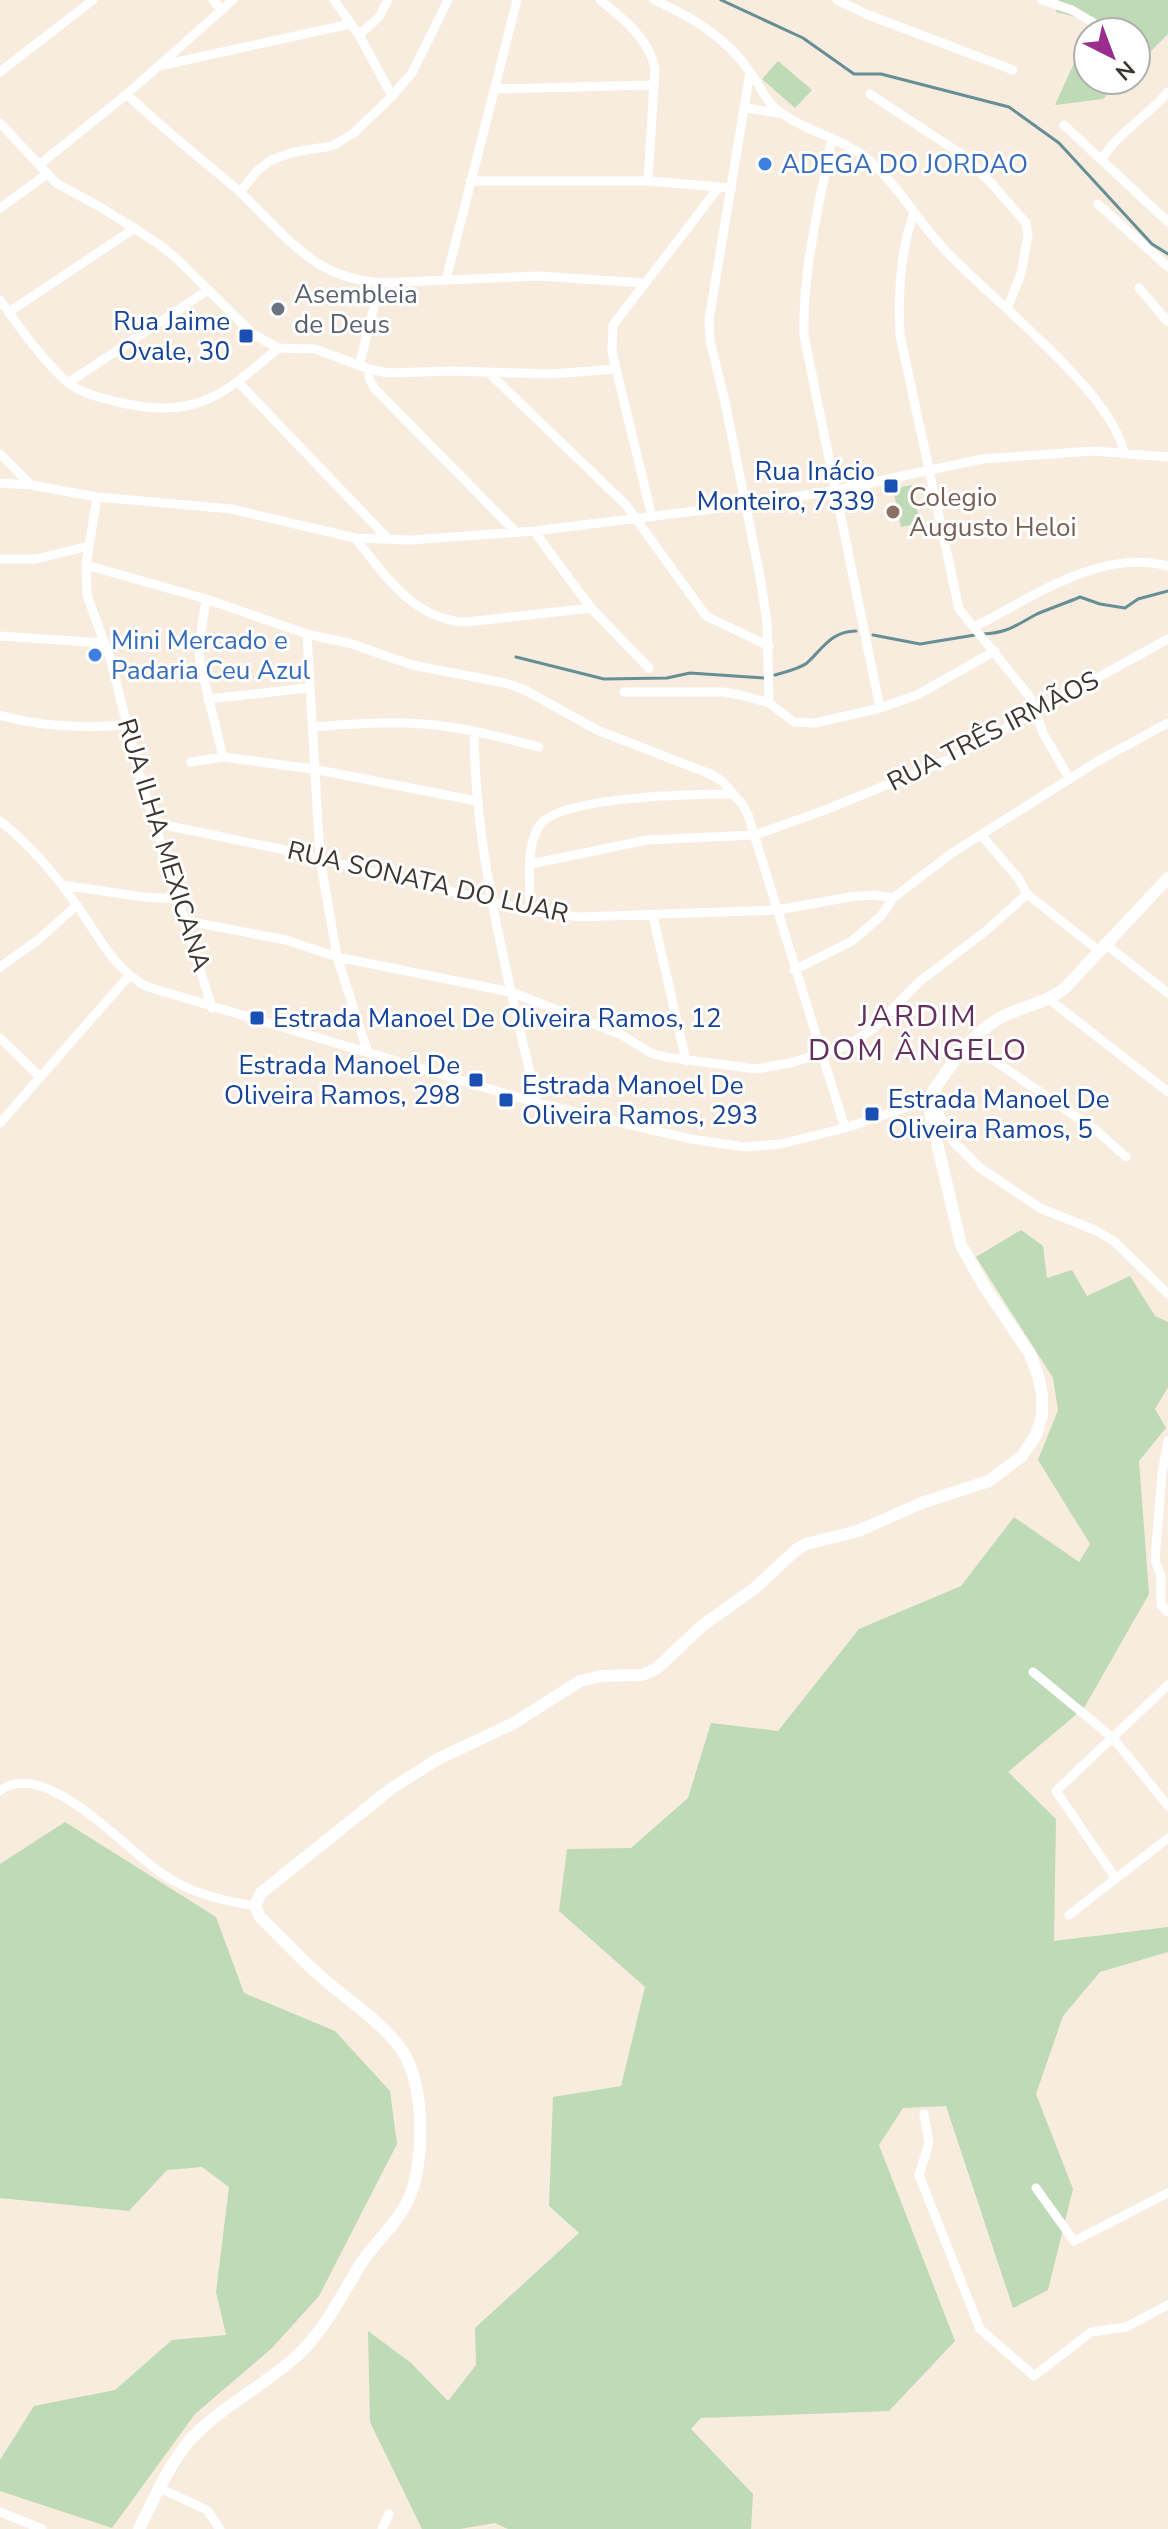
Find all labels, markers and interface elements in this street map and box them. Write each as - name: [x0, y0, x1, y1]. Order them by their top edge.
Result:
- north arrow: [1072, 16, 1152, 96]
- text: N: [1109, 53, 1141, 87]
- place label: ADEGA DO JORDAO: [781, 147, 1028, 182]
- marker: ADEGA DO JORDAO: [756, 155, 774, 173]
- place label: Asembleia de Deus: [294, 277, 418, 342]
- marker: Asembleia de Deus: [269, 300, 287, 318]
- place label: Rua Jaime Ovale, 30: [113, 304, 230, 369]
- marker: Rua Jaime Ovale, 30: [237, 327, 255, 345]
- place label: Rua Inácio Monteiro, 7339: [697, 454, 875, 519]
- marker: Rua Inácio Monteiro, 7339: [882, 477, 900, 495]
- place label: Colegio Augusto Heloi: [909, 480, 1077, 545]
- marker: Colegio Augusto Heloi: [884, 503, 902, 521]
- place label: Mini Mercado e Padaria Ceu Azul: [111, 623, 311, 688]
- marker: Mini Mercado e Padaria Ceu Azul: [86, 646, 104, 664]
- street label: RUA TRÊS IRMÃOS: [881, 662, 1105, 800]
- street label: RUA ILHA MEXICANA: [109, 714, 219, 976]
- street label: RUA SONATA DO LUAR: [284, 833, 572, 931]
- district label: JARDIM DOM ÂNGELO: [808, 996, 1028, 1071]
- place label: Estrada Manoel De Oliveira Ramos, 12: [273, 1001, 722, 1036]
- marker: Estrada Manoel De Oliveira Ramos, 12: [248, 1009, 266, 1027]
- place label: Estrada Manoel De Oliveira Ramos, 298: [224, 1048, 460, 1113]
- place label: Estrada Manoel De Oliveira Ramos, 293: [522, 1068, 758, 1133]
- marker: Estrada Manoel De Oliveira Ramos, 298: [467, 1071, 485, 1089]
- place label: Estrada Manoel De Oliveira Ramos, 5: [888, 1082, 1110, 1147]
- marker: Estrada Manoel De Oliveira Ramos, 293: [497, 1091, 515, 1109]
- marker: Estrada Manoel De Oliveira Ramos, 5: [863, 1105, 881, 1123]

